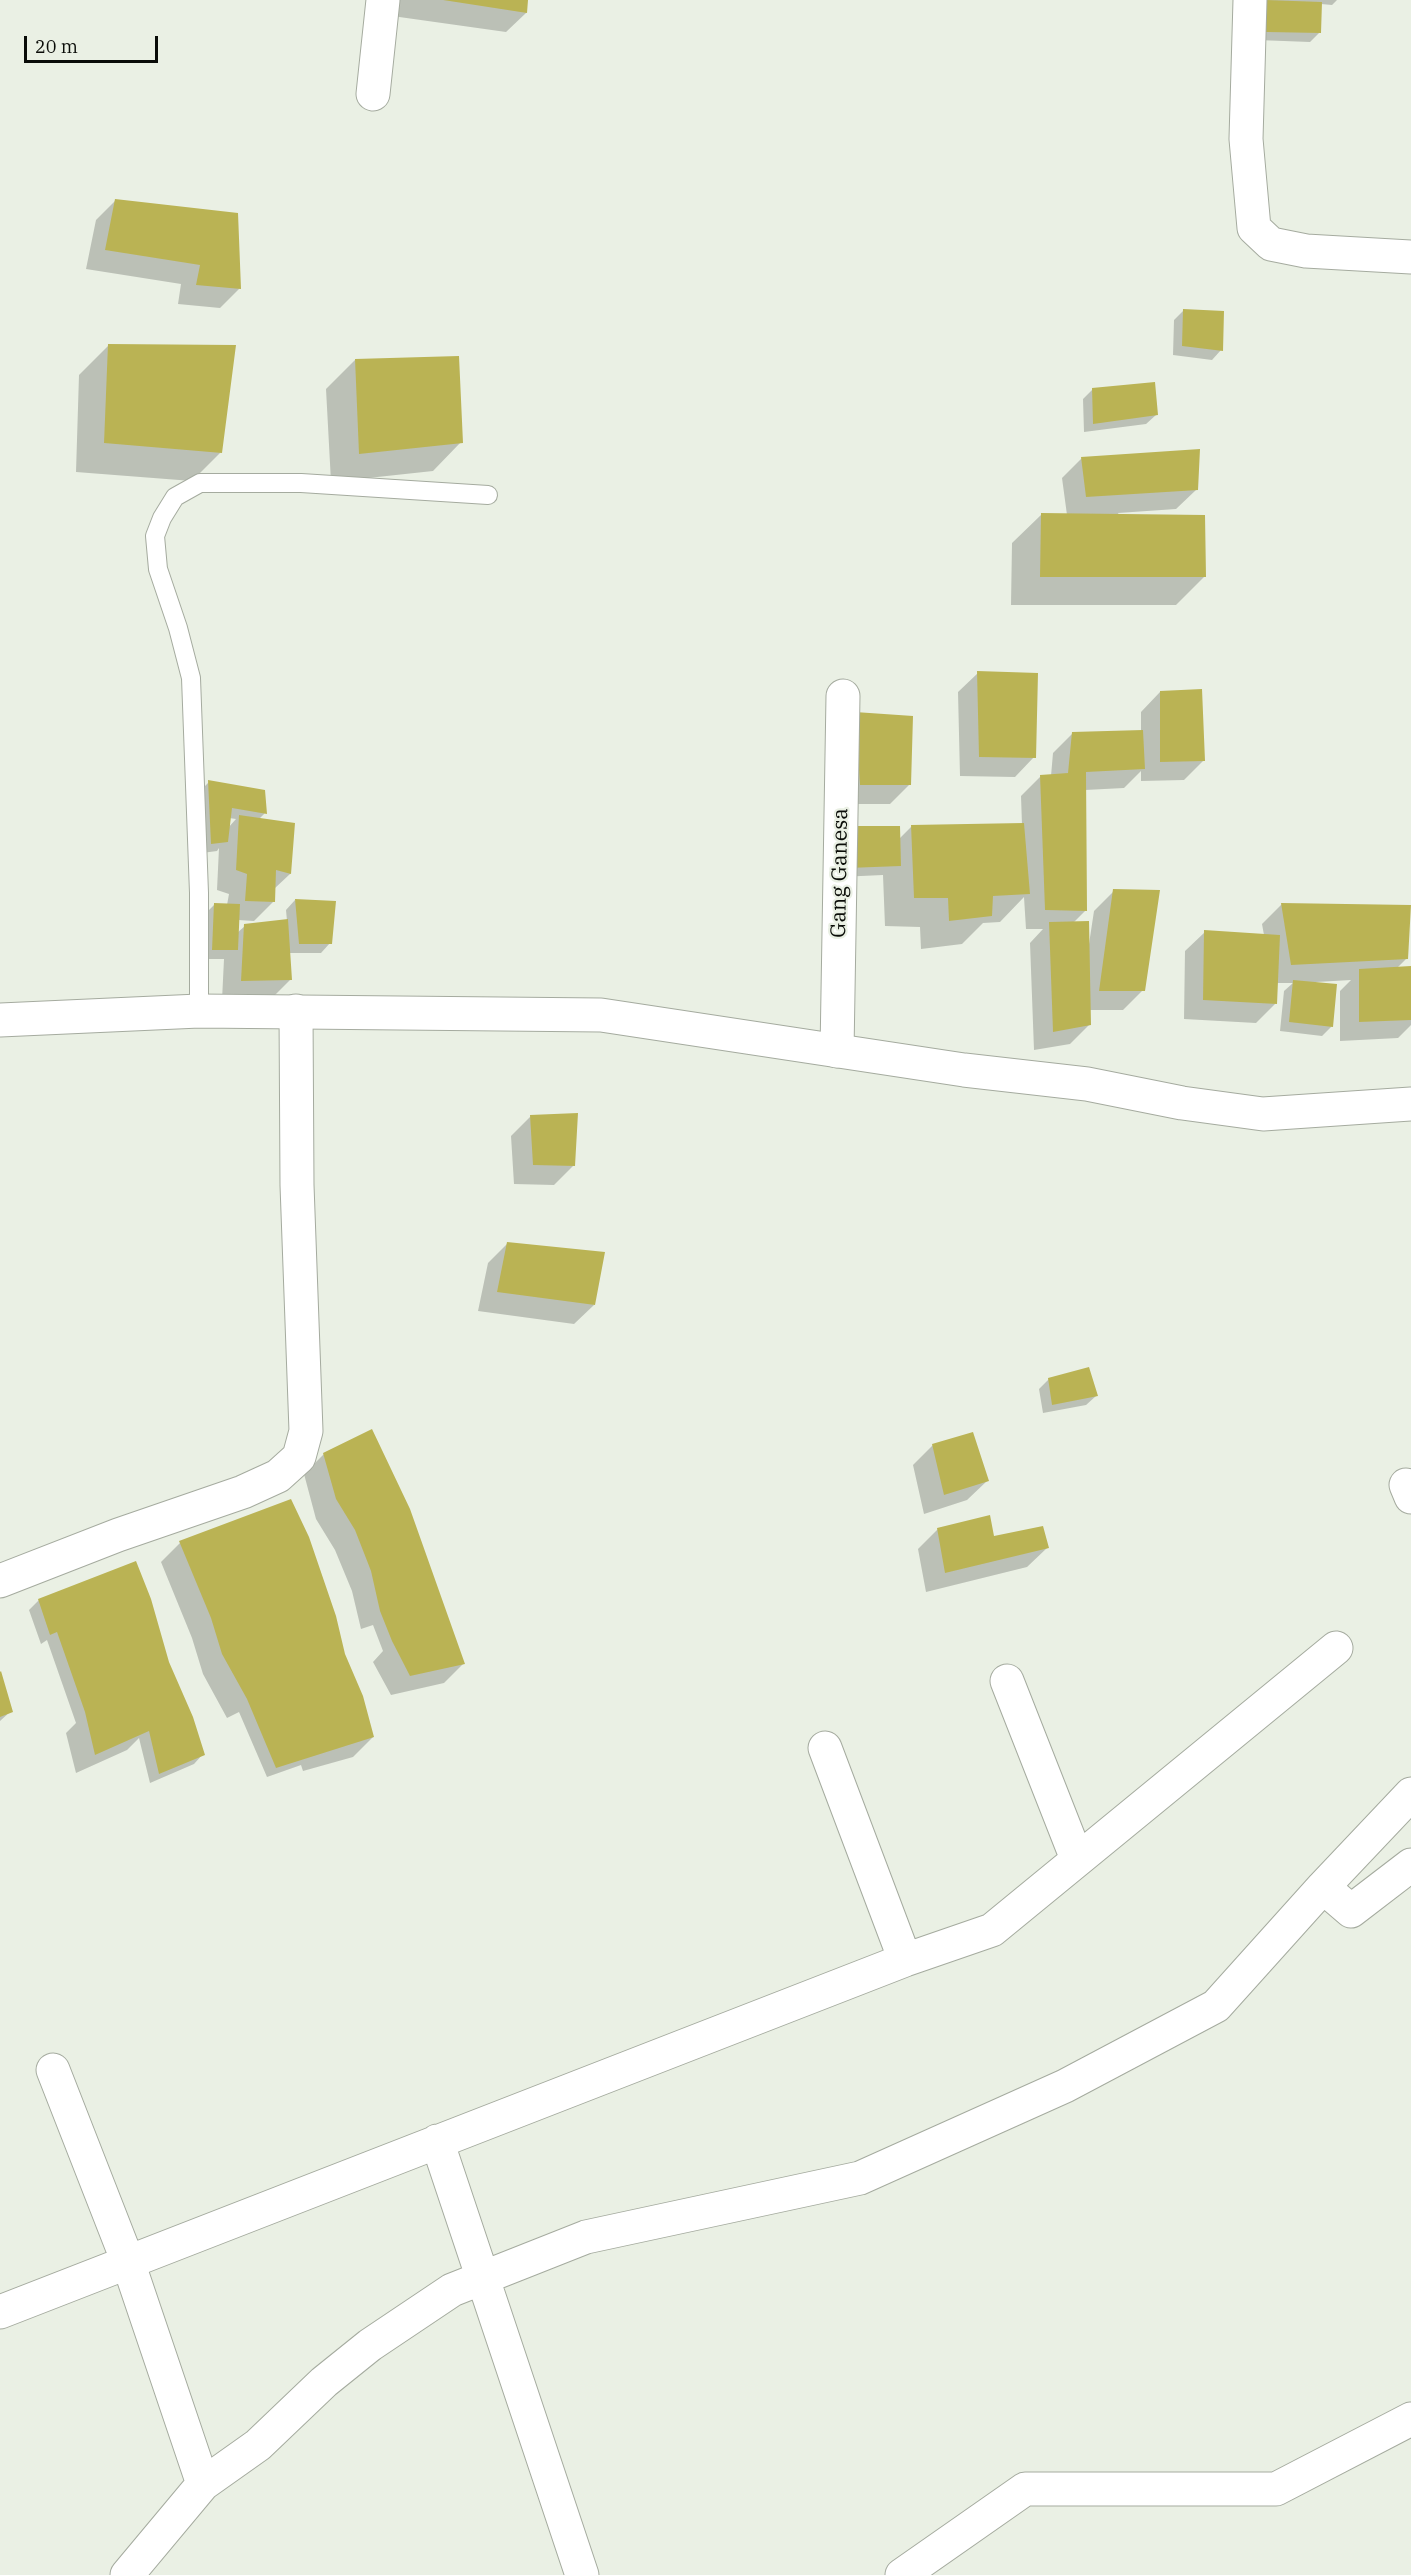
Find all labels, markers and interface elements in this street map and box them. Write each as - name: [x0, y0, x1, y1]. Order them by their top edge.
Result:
- scale bar: [27, 24, 160, 62]
- text: 20 m: [35, 35, 78, 58]
- street label: Gang Ganesa: [826, 808, 854, 938]

